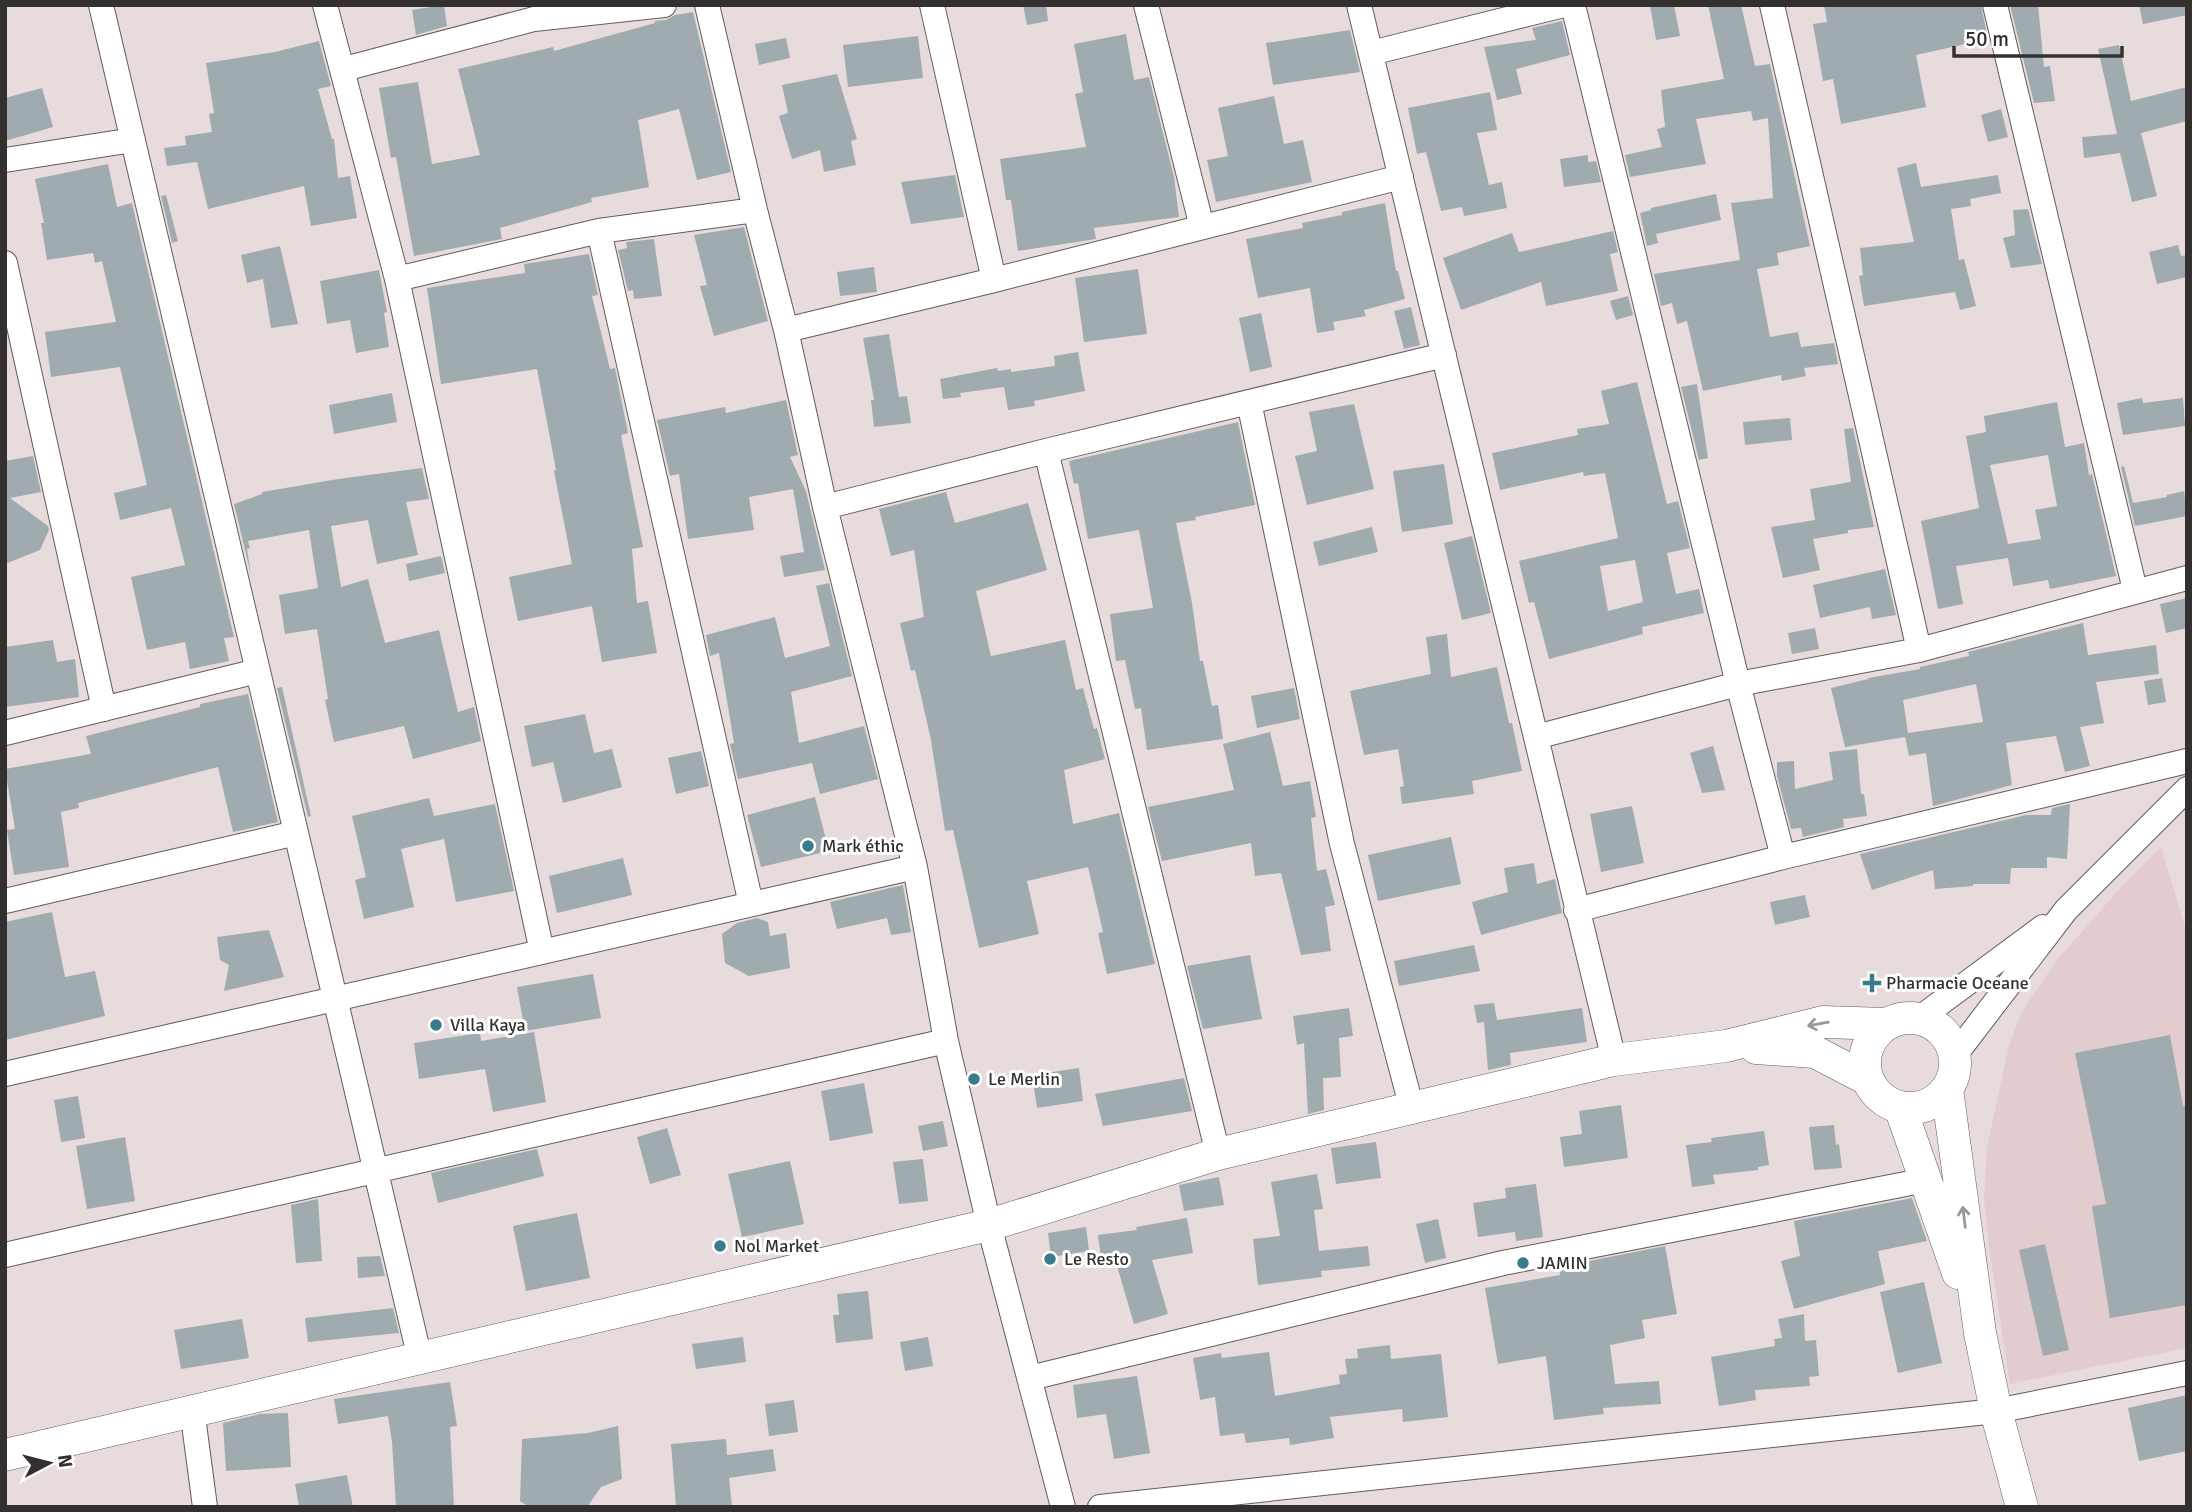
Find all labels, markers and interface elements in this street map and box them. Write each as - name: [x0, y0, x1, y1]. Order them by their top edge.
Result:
- scale bar: [1954, 14, 2122, 58]
- text: 50 m: [1965, 26, 2009, 52]
- place label: Mark éthic: [822, 835, 904, 857]
- marker: Mark éthic: [800, 838, 816, 854]
- place label: Pharmacie Oceane: [1886, 972, 2029, 994]
- marker: Pharmacie Oceane: [1864, 975, 1880, 991]
- place label: Villa Kaya: [450, 1014, 526, 1036]
- marker: Villa Kaya: [428, 1017, 444, 1033]
- one-way arrow: [1807, 1018, 1830, 1031]
- place label: Le Merlin: [988, 1068, 1060, 1090]
- marker: Le Merlin: [966, 1071, 982, 1087]
- one-way arrow: [1958, 1206, 1971, 1229]
- place label: Nol Market: [734, 1235, 819, 1257]
- marker: Nol Market: [712, 1238, 728, 1254]
- place label: Le Resto: [1064, 1248, 1129, 1270]
- marker: Le Resto: [1042, 1251, 1058, 1267]
- place label: JAMIN: [1537, 1252, 1588, 1274]
- marker: JAMIN: [1515, 1255, 1531, 1271]
- north arrow: [14, 1428, 84, 1498]
- text: N: [52, 1453, 78, 1469]

